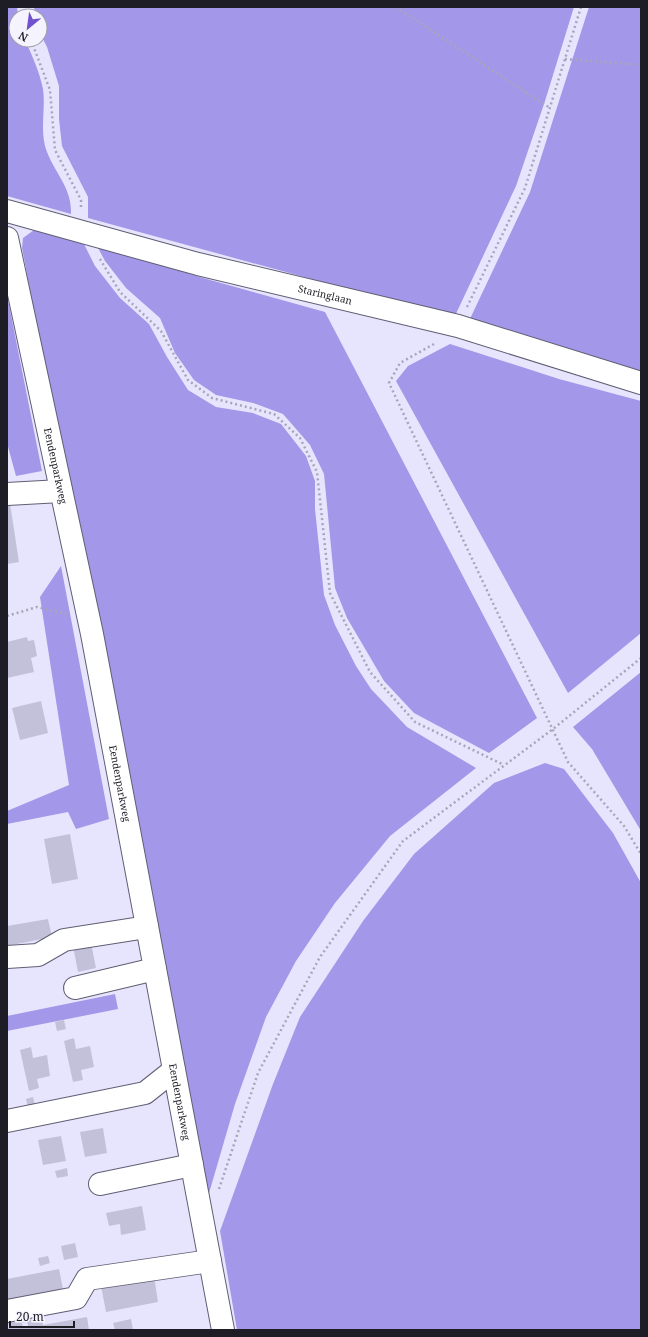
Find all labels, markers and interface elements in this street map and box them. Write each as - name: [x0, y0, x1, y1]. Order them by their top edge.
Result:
- north arrow: [8, 8, 48, 48]
- text: N: [15, 28, 30, 46]
- street label: Staringlaan: [297, 281, 354, 308]
- street label: Eendenparkweg: [41, 426, 71, 506]
- street label: Eendenparkweg: [106, 744, 134, 823]
- street label: Eendenparkweg: [166, 1062, 194, 1142]
- scale bar: [10, 1303, 74, 1329]
- text: 20 m: [16, 1308, 44, 1325]

